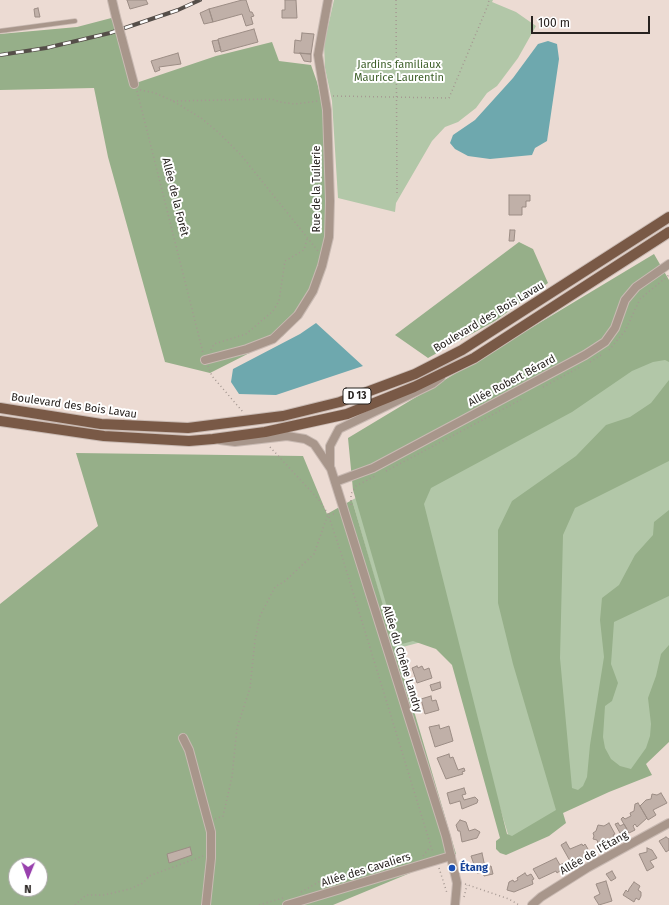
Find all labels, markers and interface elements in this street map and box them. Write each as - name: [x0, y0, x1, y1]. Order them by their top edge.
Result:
- scale bar: [533, 8, 652, 34]
- text: 100 m: [538, 16, 570, 30]
- park label: Jardins familiaux Maurice Laurentin: [354, 58, 444, 84]
- street label: Rue de la Tuilerie: [310, 146, 324, 232]
- street label: Allée de la Forêt: [159, 156, 191, 238]
- street label: Boulevard des Bois Lavau: [431, 279, 547, 355]
- street label: Allée Robert Bérard: [466, 352, 558, 410]
- road number: D 13: [343, 388, 371, 404]
- street label: Boulevard des Bois Lavau: [10, 391, 138, 421]
- street label: Allée du Chêne Landry: [379, 604, 425, 714]
- street label: Allée de l’Étang: [558, 828, 630, 878]
- street label: Allée des Cavaliers: [320, 850, 412, 890]
- north arrow: [8, 857, 48, 897]
- place label: Étang: [460, 861, 488, 875]
- marker: Étang: [447, 863, 457, 873]
- text: N: [24, 882, 32, 895]

